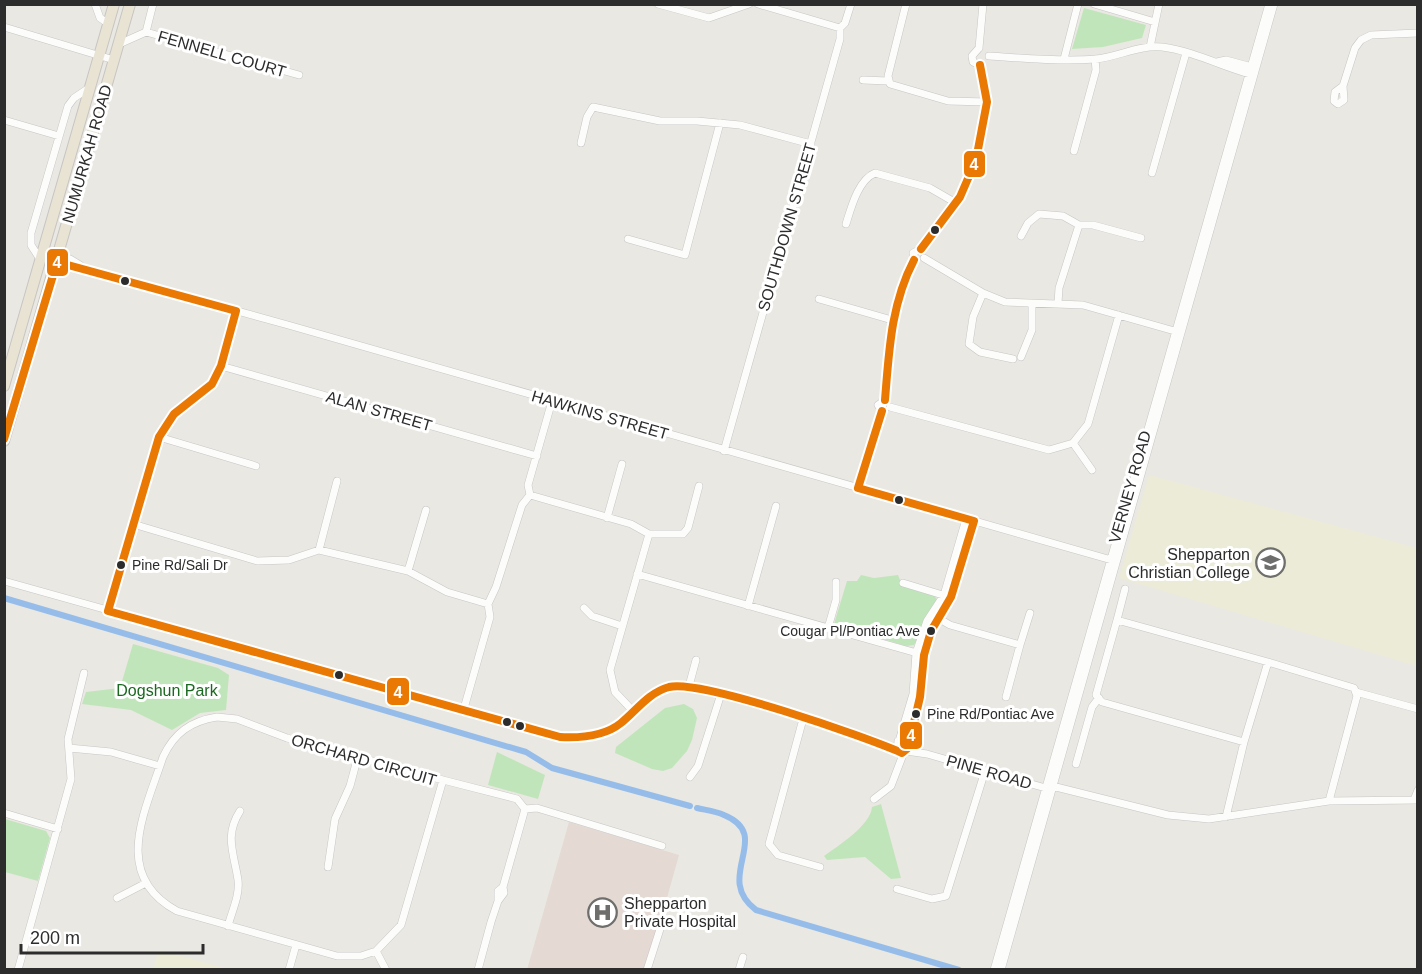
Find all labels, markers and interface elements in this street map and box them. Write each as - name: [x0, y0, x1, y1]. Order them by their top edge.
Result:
- street label: FENNELL COURT: [156, 28, 288, 80]
- street label: NUMURKAH ROAD: [59, 83, 115, 225]
- street label: SOUTHDOWN STREET: [755, 141, 819, 313]
- line badge: 4: [963, 150, 986, 178]
- text: 4: [970, 156, 979, 173]
- unlabelled marker: [929, 224, 941, 236]
- line badge: 4: [46, 248, 69, 277]
- text: 4: [53, 254, 62, 271]
- unlabelled marker: [119, 275, 131, 287]
- street label: HAWKINS STREET: [530, 387, 671, 443]
- street label: ALAN STREET: [324, 388, 434, 434]
- street label: VERNEY ROAD: [1106, 429, 1154, 545]
- unlabelled marker: [893, 494, 905, 506]
- place label: Shepparton Christian College: [1128, 546, 1250, 581]
- school or university icon: Shepparton Christian College: [1255, 547, 1287, 579]
- place label: Pine Rd/Sali Dr: [132, 557, 228, 573]
- marker: Pine Rd/Sali Dr: [115, 559, 127, 571]
- place label: Cougar Pl/Pontiac Ave: [780, 623, 920, 639]
- marker: Cougar Pl/Pontiac Ave: [925, 625, 937, 637]
- unlabelled marker: [333, 669, 345, 681]
- line badge: 4: [386, 677, 410, 706]
- park label: Dogshun Park: [116, 682, 219, 699]
- text: 4: [394, 684, 403, 701]
- place label: Pine Rd/Pontiac Ave: [927, 706, 1055, 722]
- marker: Pine Rd/Pontiac Ave: [910, 708, 922, 720]
- unlabelled marker: [501, 716, 513, 728]
- unlabelled marker: [514, 720, 526, 732]
- line badge: 4: [899, 721, 923, 750]
- text: 4: [907, 727, 916, 744]
- street label: ORCHARD CIRCUIT: [289, 731, 439, 789]
- street label: PINE ROAD: [944, 752, 1034, 792]
- place label: Shepparton Private Hospital: [624, 895, 736, 930]
- hospital icon: Shepparton Private Hospital: [587, 896, 619, 928]
- scale bar: [21, 917, 202, 955]
- text: 200 m: [30, 928, 80, 948]

